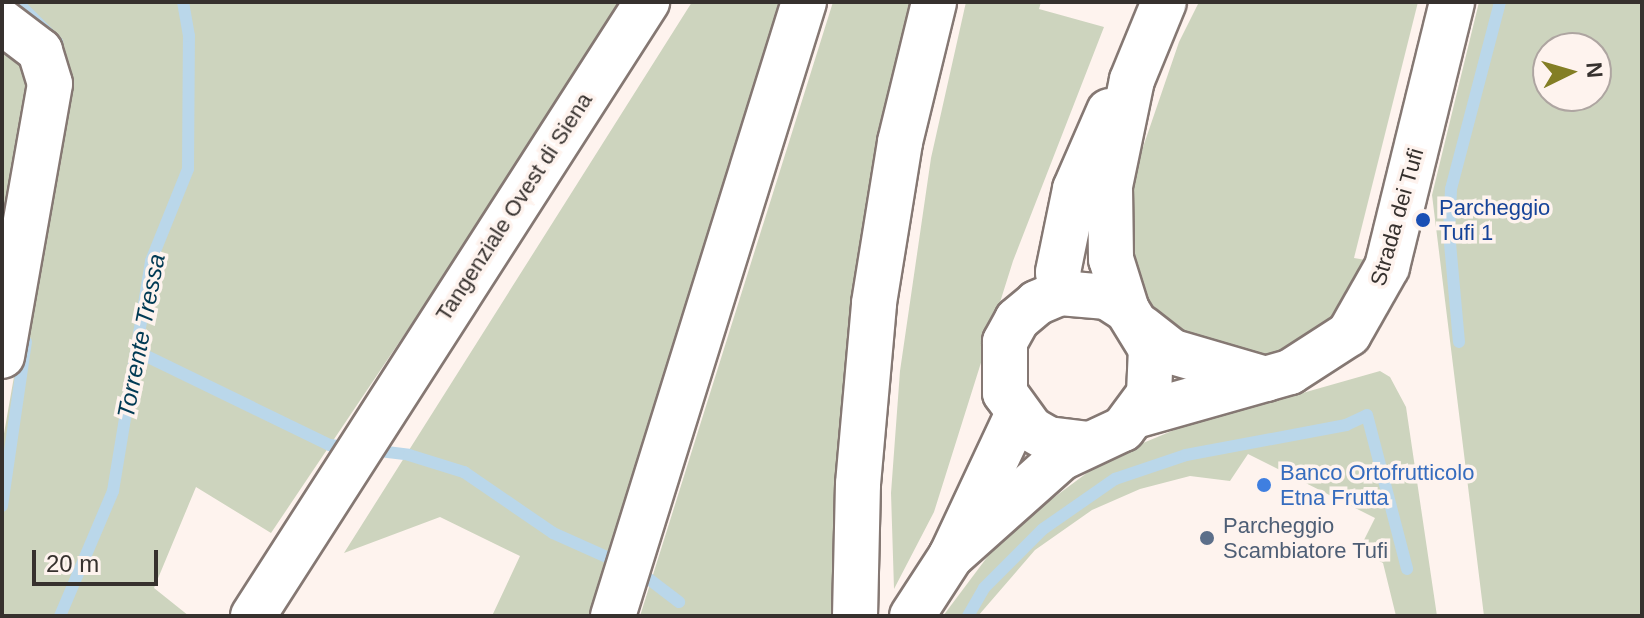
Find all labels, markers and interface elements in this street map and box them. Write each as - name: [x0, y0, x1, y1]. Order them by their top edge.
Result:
- north arrow: [1532, 32, 1612, 112]
- text: N: [1581, 61, 1608, 79]
- street label: Tangenziale Ovest di Siena: [430, 88, 598, 326]
- street label: Strada dei Tufi: [1365, 145, 1429, 289]
- place label: Parcheggio Tufi 1: [1439, 194, 1550, 246]
- marker: Parcheggio Tufi 1: [1414, 211, 1432, 229]
- water label: Torrente Tressa: [111, 251, 171, 421]
- place label: Banco Ortofrutticolo Etna Frutta: [1280, 459, 1474, 510]
- marker: Banco Ortofrutticolo Etna Frutta: [1255, 476, 1273, 494]
- place label: Parcheggio Scambiatore Tufi: [1223, 512, 1388, 564]
- marker: Parcheggio Scambiatore Tufi: [1198, 529, 1216, 547]
- scale bar: [36, 534, 162, 584]
- text: 20 m: [46, 550, 99, 577]

